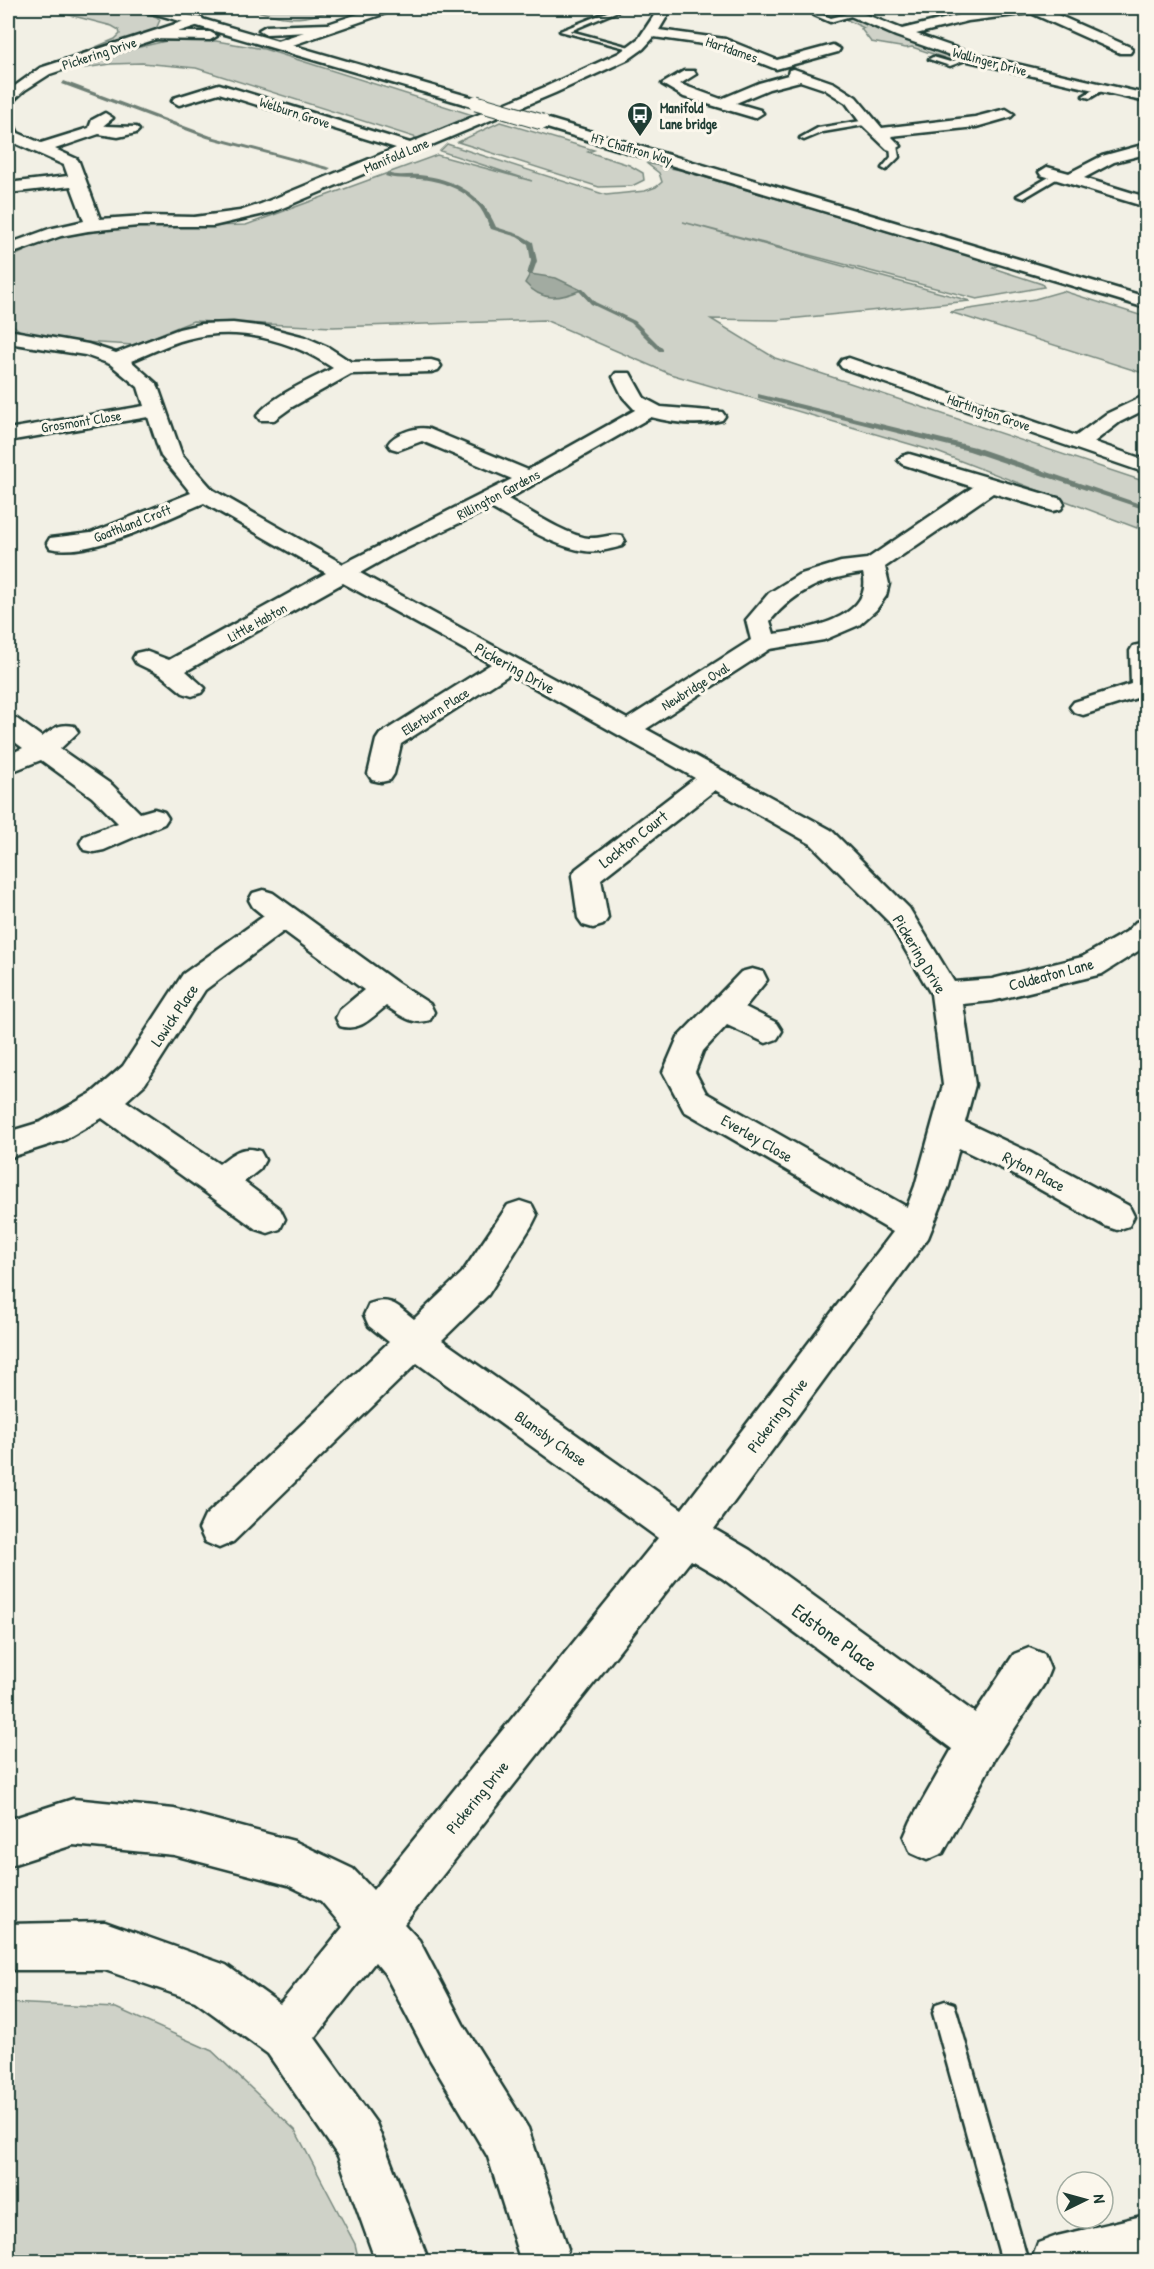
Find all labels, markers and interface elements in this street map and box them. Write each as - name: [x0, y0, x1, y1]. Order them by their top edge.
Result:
- street label: Hartdames: [704, 31, 760, 67]
- street label: Pickering Drive: [59, 32, 139, 75]
- street label: Wallinger Drive: [950, 42, 1030, 81]
- street label: Welburn Grove: [257, 92, 333, 132]
- place label: Manifold Lane bridge: [660, 98, 718, 135]
- bus stop icon: Manifold Lane bridge: [625, 100, 655, 138]
- street label: H7 Chaffron Way: [589, 127, 675, 170]
- street label: Manifold Lane: [361, 133, 432, 177]
- street label: Hartington Grove: [945, 389, 1034, 436]
- street label: Grosmont Close: [40, 405, 123, 437]
- street label: Rillington Gardens: [453, 464, 543, 525]
- street label: Goathland Croft: [91, 499, 174, 546]
- street label: Little Habton: [224, 598, 290, 646]
- street label: Pickering Drive: [471, 637, 560, 699]
- street label: Newbridge Oval: [657, 657, 733, 715]
- street label: Ellerburn Place: [398, 682, 473, 739]
- street label: Lockton Court: [594, 805, 672, 873]
- street label: Pickering Drive: [888, 910, 953, 998]
- street label: Coldeaton Lane: [1006, 952, 1096, 996]
- street label: Lowick Place: [145, 979, 203, 1050]
- street label: Everley Close: [717, 1109, 797, 1168]
- street label: Ryton Place: [999, 1145, 1070, 1197]
- street label: Pickering Drive: [742, 1373, 813, 1457]
- street label: Blansby Chase: [511, 1405, 592, 1471]
- street label: Edstone Place: [787, 1597, 883, 1677]
- street label: Pickering Drive: [441, 1755, 514, 1838]
- north arrow: [1055, 2170, 1115, 2230]
- text: N: [1089, 2193, 1111, 2204]

